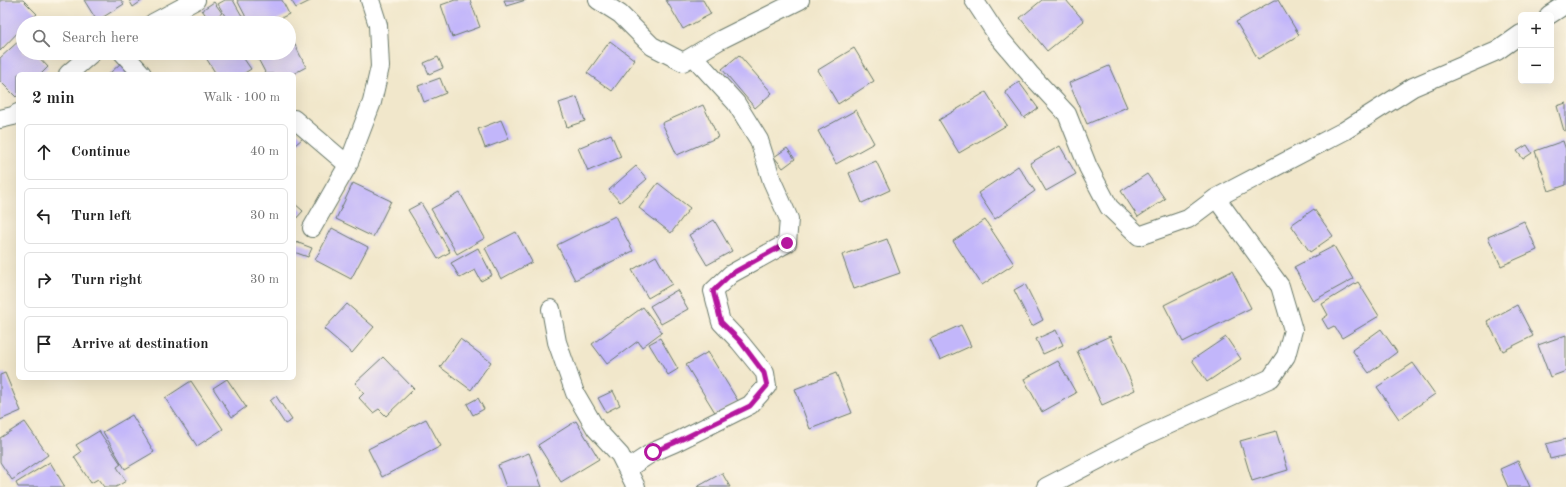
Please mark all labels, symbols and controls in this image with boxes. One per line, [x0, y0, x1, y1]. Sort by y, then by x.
map controls [1518, 12, 1554, 84]
button: + [1518, 12, 1554, 48]
search box [16, 16, 296, 60]
icon: search [30, 27, 52, 49]
text: Search here [62, 31, 139, 46]
button: − [1518, 48, 1554, 84]
text: 2 min [32, 90, 75, 107]
text: Walk · 100 m [203, 91, 280, 104]
icon: ahead [33, 141, 55, 163]
text: Continue [71, 145, 130, 160]
text: 40 m [250, 145, 279, 158]
icon: left [33, 205, 55, 227]
text: Turn left [71, 209, 131, 224]
text: 30 m [250, 209, 279, 222]
route end [778, 234, 796, 252]
icon: right [33, 269, 55, 291]
text: Turn right [71, 273, 142, 288]
text: 30 m [250, 273, 279, 286]
icon: arrive [33, 333, 55, 355]
text: Arrive at destination [71, 337, 209, 352]
route start [644, 443, 662, 461]

